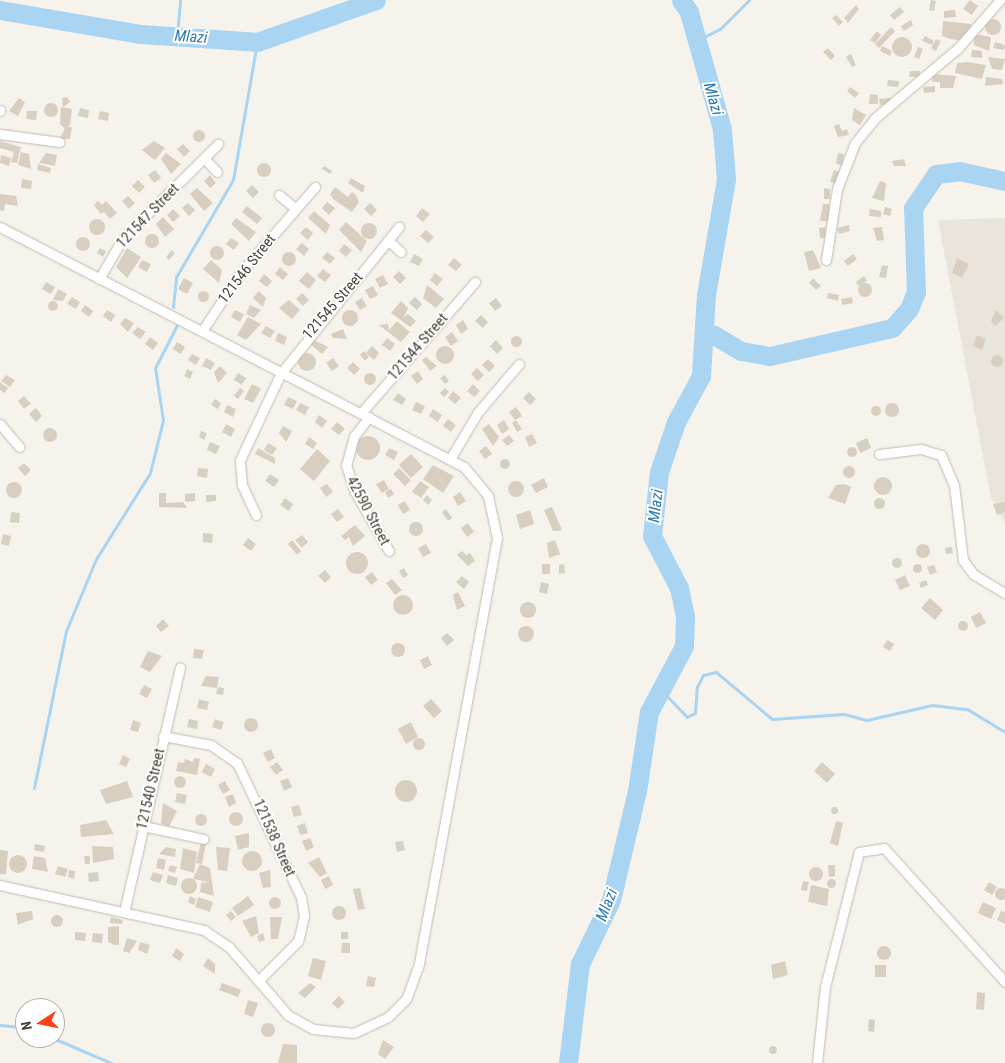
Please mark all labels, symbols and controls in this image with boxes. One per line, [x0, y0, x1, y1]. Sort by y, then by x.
water label: Mlazi [174, 26, 208, 48]
water label: Mlazi [699, 80, 727, 118]
street label: 121547 Street [113, 180, 183, 252]
street label: 121546 Street [214, 231, 280, 307]
street label: 121545 Street [299, 269, 367, 343]
street label: 121544 Street [384, 310, 452, 384]
street label: 42590 Street [342, 473, 394, 549]
water label: Mlazi [645, 489, 667, 523]
street label: 121540 Street [133, 747, 169, 831]
street label: 121538 Street [249, 796, 299, 880]
water label: Mlazi [592, 886, 622, 924]
north arrow [15, 998, 65, 1048]
text: N [18, 1020, 35, 1031]

